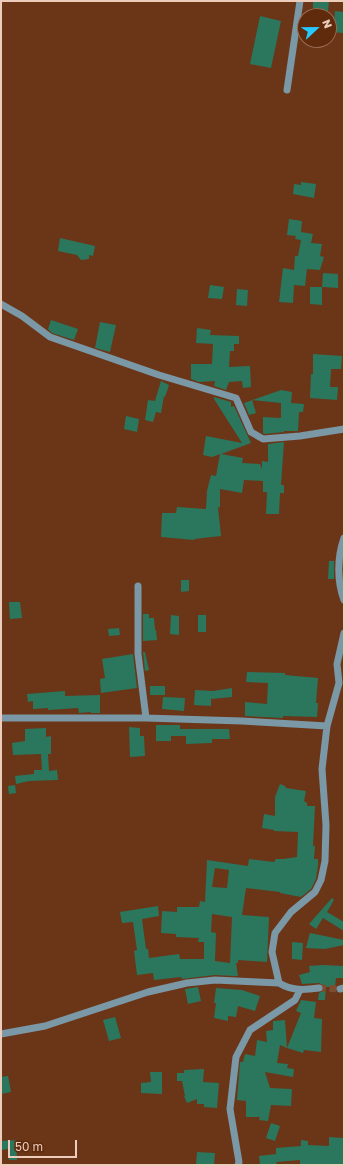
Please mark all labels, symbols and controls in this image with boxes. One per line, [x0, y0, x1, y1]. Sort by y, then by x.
north arrow [297, 8, 337, 48]
text: N [320, 17, 335, 30]
scale bar [10, 1132, 79, 1158]
text: 50 m [15, 1139, 43, 1154]

